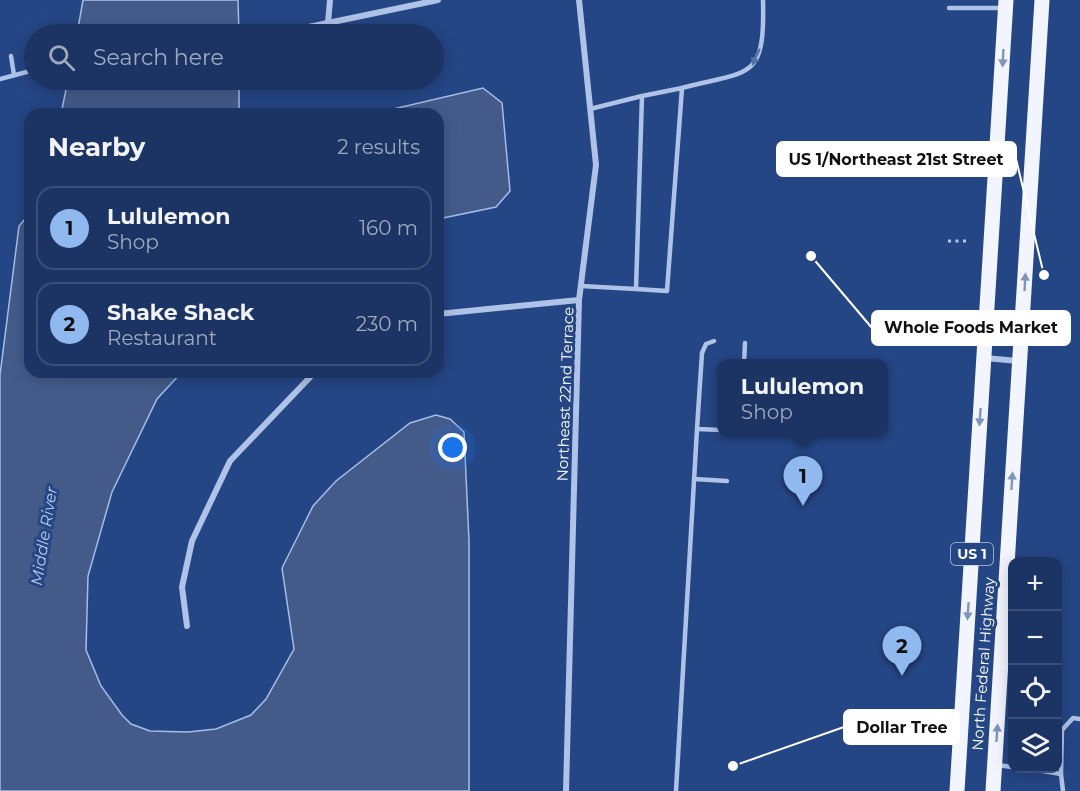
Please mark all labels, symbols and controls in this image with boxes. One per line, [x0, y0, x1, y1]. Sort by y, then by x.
search box [24, 24, 444, 90]
icon: search [45, 41, 78, 74]
text: Search here [93, 44, 224, 71]
one-way arrow [752, 48, 762, 66]
one-way arrow [998, 49, 1007, 68]
text: Nearby [48, 131, 145, 163]
text: 2 results [337, 135, 420, 159]
callout: US 1/Northeast 21st Street [777, 142, 1016, 176]
text: US 1/Northeast 21st Street [789, 150, 1004, 169]
text: Lululemon [107, 203, 230, 230]
text: 1 [66, 216, 73, 240]
text: 160 m [359, 216, 418, 240]
text: Shop [107, 230, 159, 254]
one-way arrow [1020, 272, 1029, 291]
text: Shake Shack [107, 299, 254, 326]
street label: Northeast 22nd Terrace [552, 306, 578, 482]
callout: Whole Foods Market [872, 311, 1070, 345]
text: 2 [64, 312, 75, 336]
text: 230 m [356, 312, 418, 336]
text: Whole Foods Market [884, 318, 1058, 337]
text: Restaurant [107, 326, 217, 350]
popup [717, 359, 888, 437]
text: Lululemon [741, 373, 864, 400]
text: Shop [741, 400, 793, 424]
one-way arrow [976, 407, 985, 426]
your location [438, 433, 467, 462]
pin: 1 [784, 456, 822, 506]
one-way arrow [1008, 471, 1017, 490]
water label: Middle River [27, 485, 61, 587]
road number: US 1 [951, 543, 993, 565]
map controls [1008, 557, 1062, 773]
button: + [1008, 557, 1062, 611]
street label: North Federal Highway [967, 576, 999, 751]
one-way arrow [964, 602, 973, 621]
button: − [1008, 611, 1062, 665]
pin: 2 [882, 626, 922, 676]
button: locate [1008, 665, 1062, 719]
callout: Dollar Tree [844, 710, 959, 744]
text: Dollar Tree [856, 718, 948, 737]
button: layers [1008, 719, 1062, 773]
one-way arrow [992, 723, 1001, 742]

